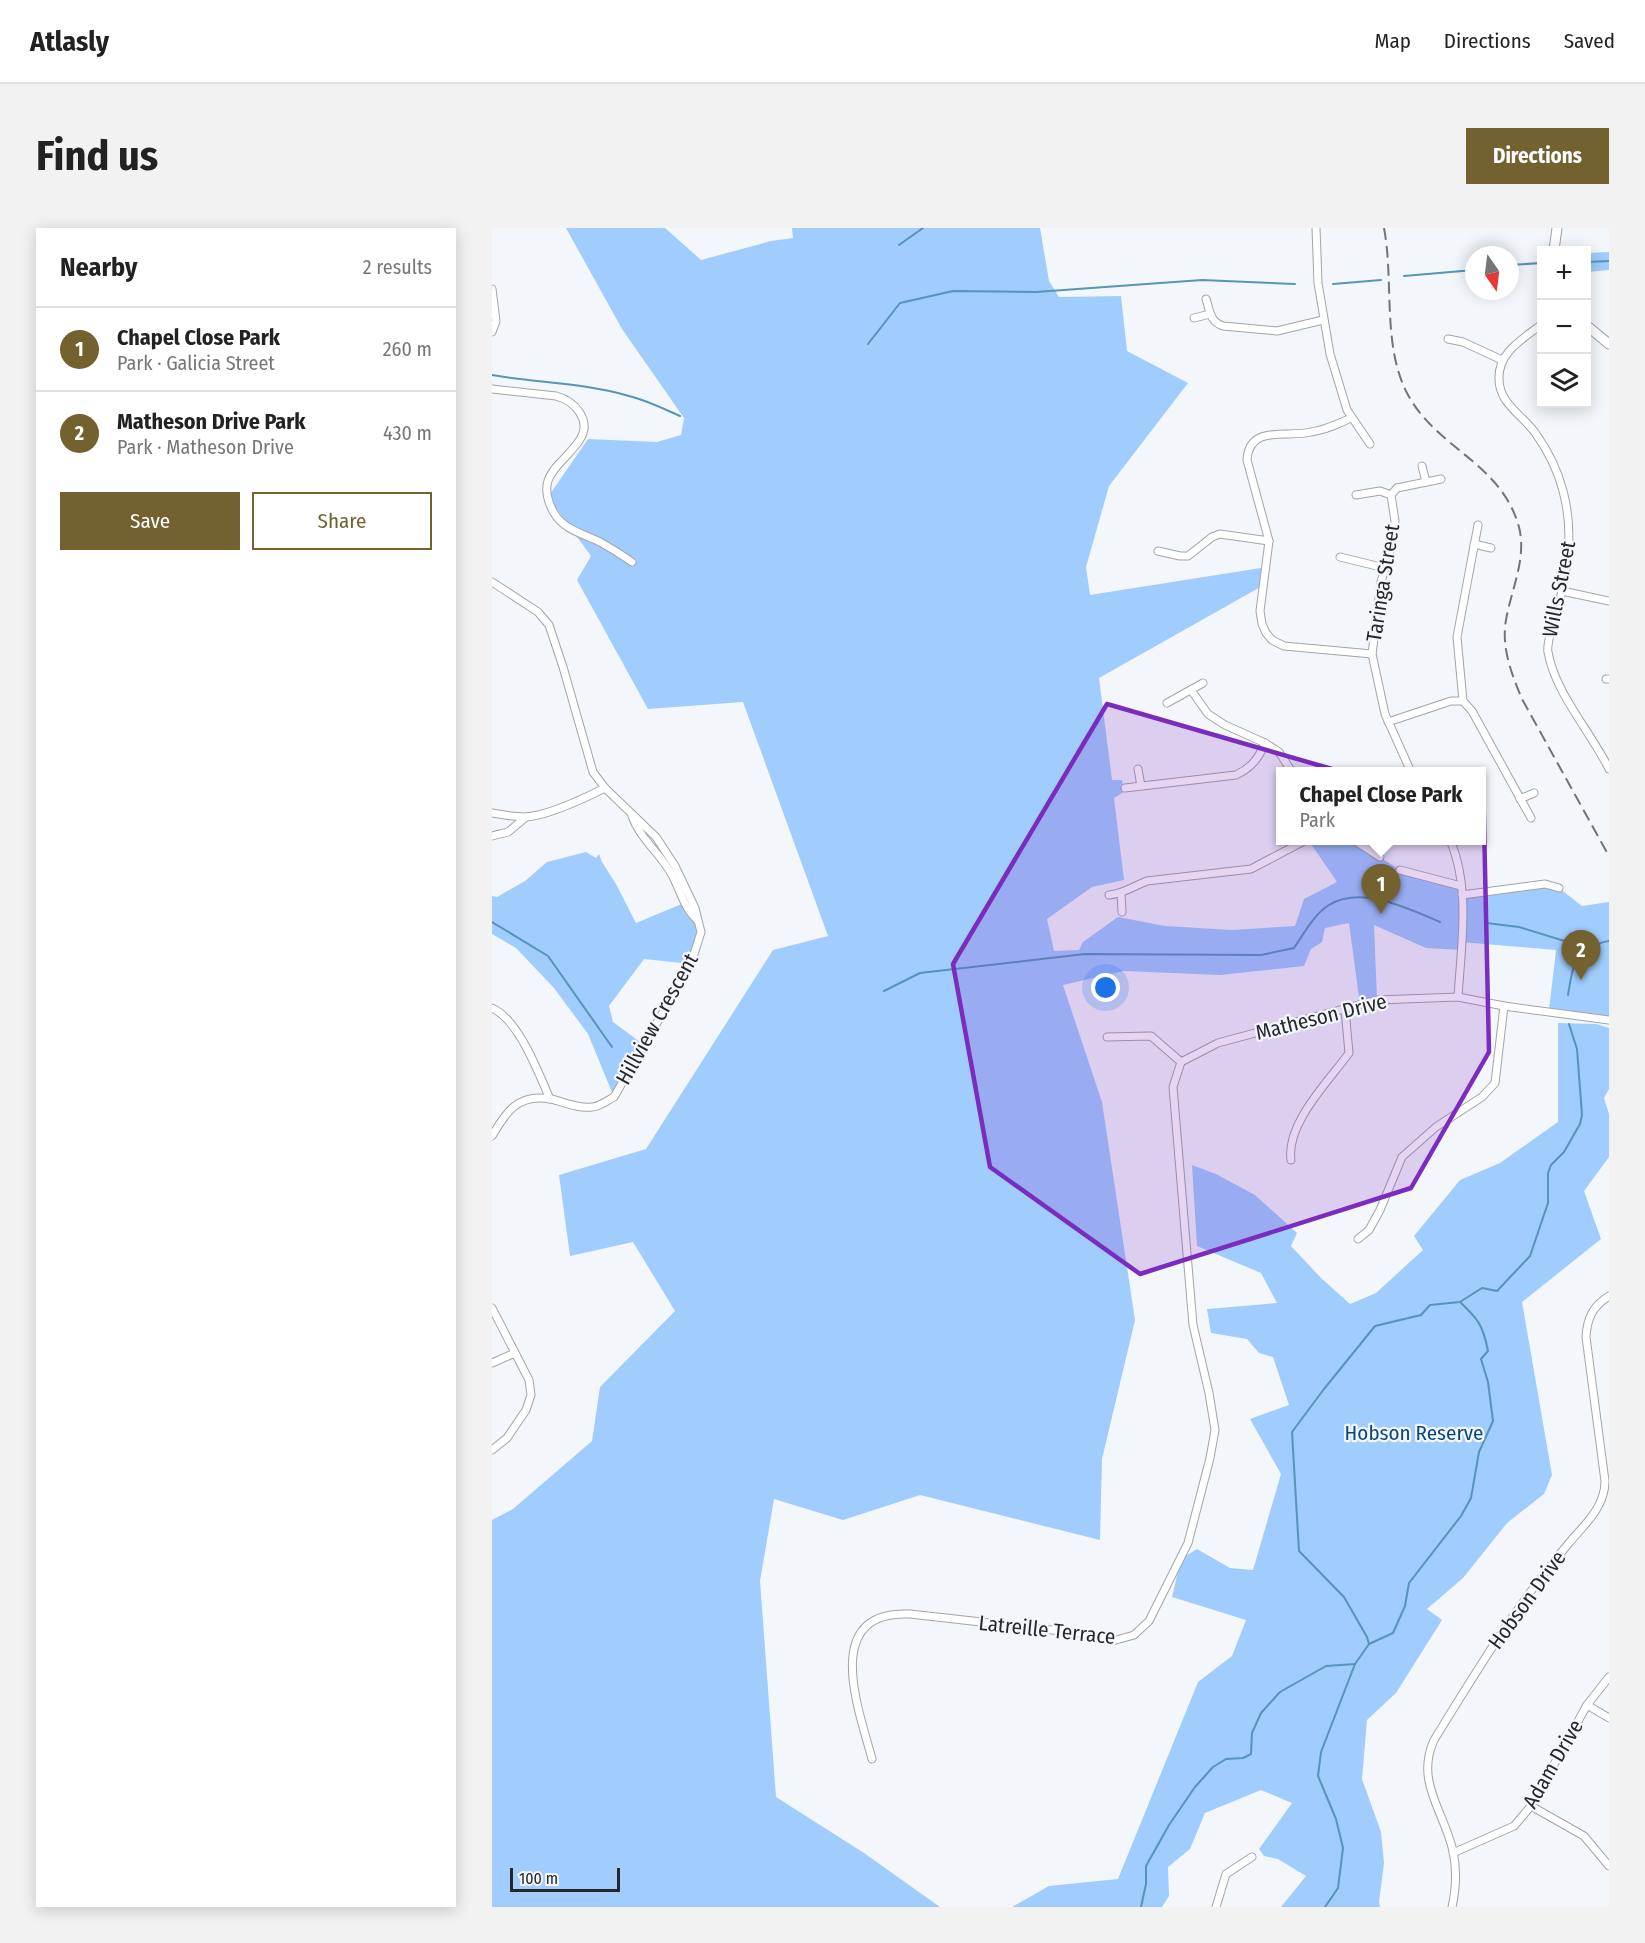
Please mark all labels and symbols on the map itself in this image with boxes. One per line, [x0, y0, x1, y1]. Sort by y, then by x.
north arrow [1465, 246, 1519, 300]
street label: Taringa Street [1361, 522, 1405, 644]
street label: Wills Street [1537, 538, 1581, 639]
pin: 1 [1362, 864, 1400, 914]
pin: 2 [1562, 930, 1600, 980]
street label: Hillview Crescent [610, 949, 704, 1089]
your location [1091, 973, 1120, 1002]
street label: Matheson Drive [1253, 988, 1389, 1046]
park label: Hobson Reserve [1345, 1420, 1483, 1446]
street label: Hobson Drive [1483, 1546, 1571, 1654]
street label: Latreille Terrace [977, 1610, 1117, 1650]
street label: Adam Drive [1517, 1715, 1589, 1813]
scale bar [510, 1865, 620, 1892]

